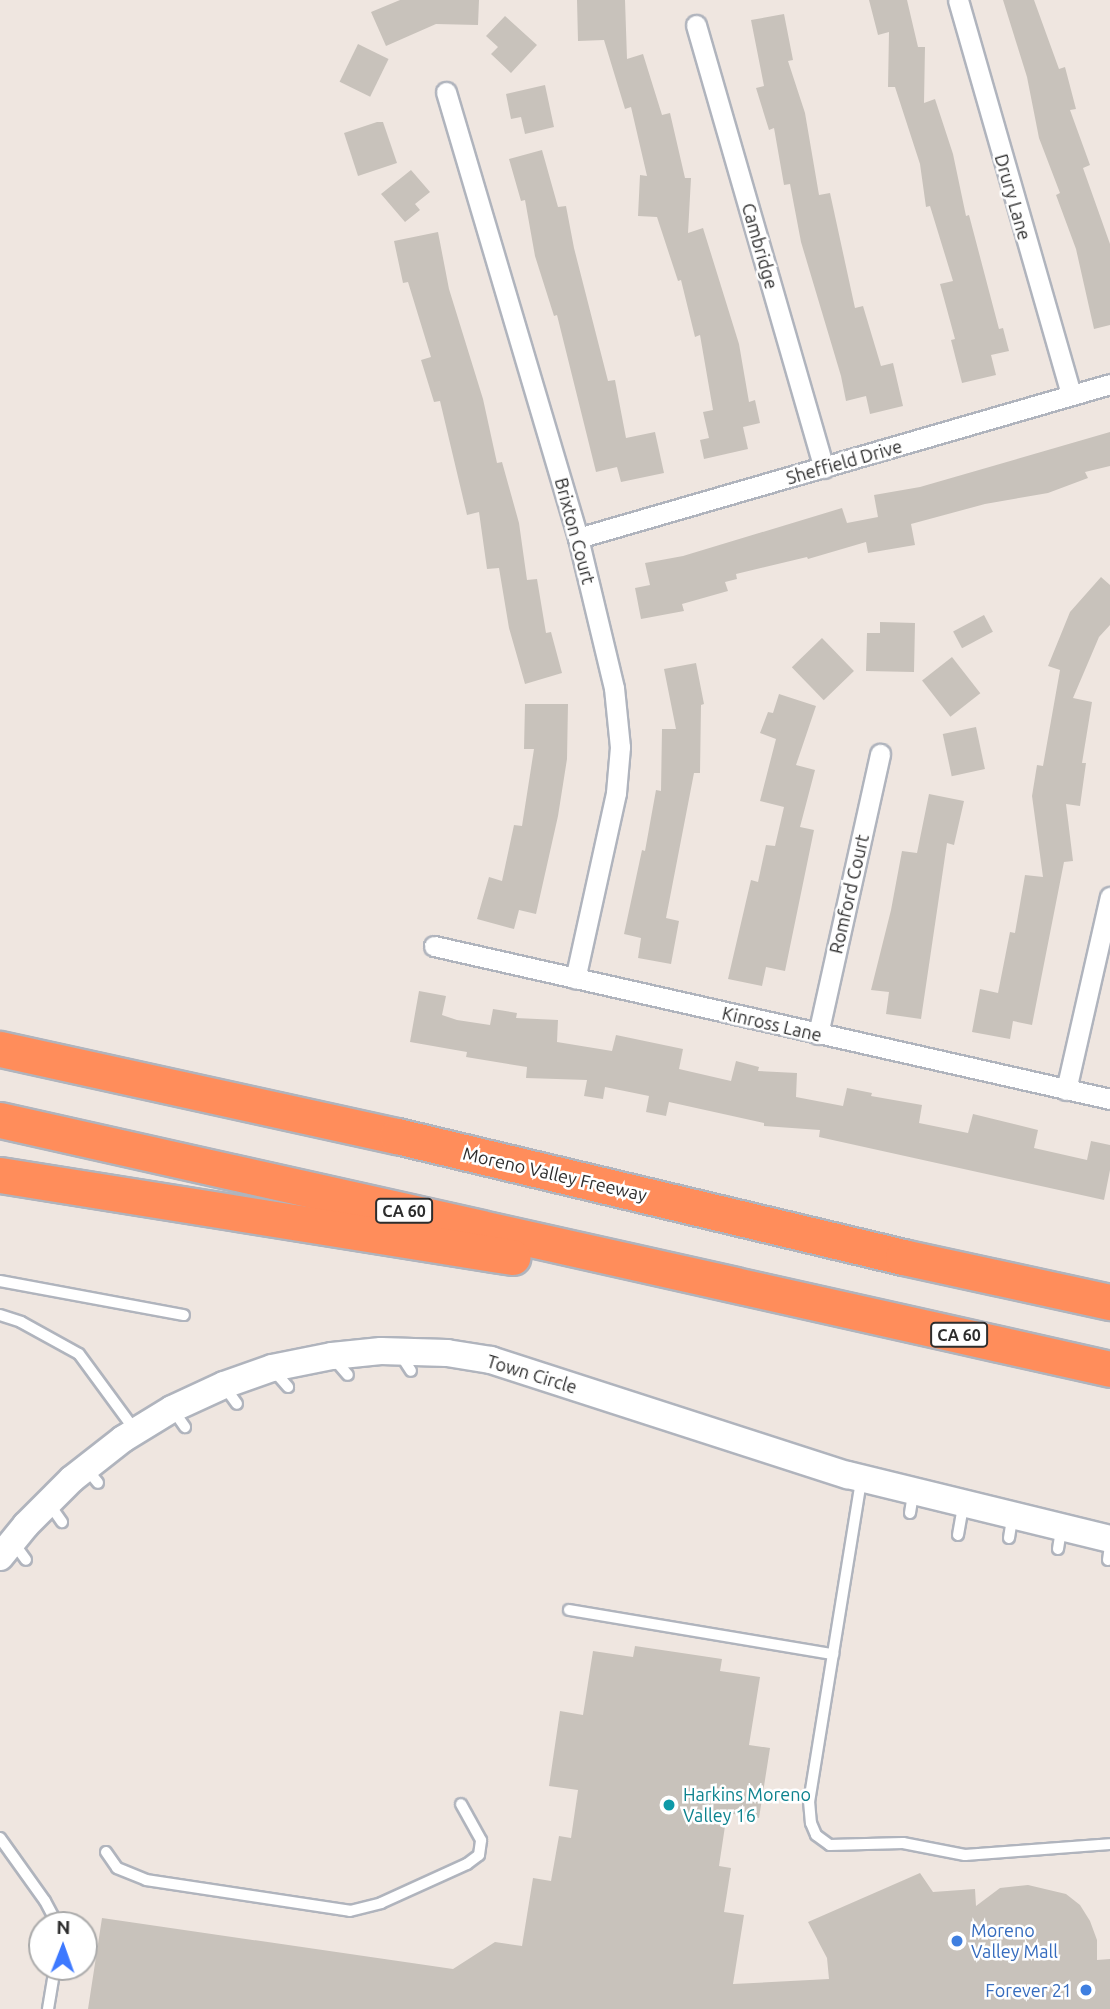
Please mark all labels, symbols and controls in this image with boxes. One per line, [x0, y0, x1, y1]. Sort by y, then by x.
street label: Drury Lane [990, 152, 1036, 242]
street label: Cambridge [737, 201, 783, 291]
street label: Sheffield Drive [784, 435, 904, 489]
street label: Brixton Court [550, 475, 600, 587]
street label: Romford Court [825, 832, 873, 956]
street label: Kinross Lane [720, 1002, 824, 1046]
street label: Moreno Valley Freeway [461, 1142, 649, 1206]
road number: CA 60 [374, 1198, 434, 1224]
road number: CA 60 [929, 1322, 989, 1348]
street label: Town Circle [484, 1350, 580, 1398]
place label: Harkins Moreno Valley 16 [683, 1784, 811, 1826]
marker: Harkins Moreno Valley 16 [661, 1797, 677, 1813]
north arrow [28, 1911, 98, 1981]
text: N [56, 1916, 71, 1938]
place label: Moreno Valley Mall [971, 1920, 1058, 1962]
marker: Moreno Valley Mall [949, 1933, 965, 1949]
place label: Forever 21 [985, 1979, 1072, 2001]
marker: Forever 21 [1078, 1982, 1094, 1998]

